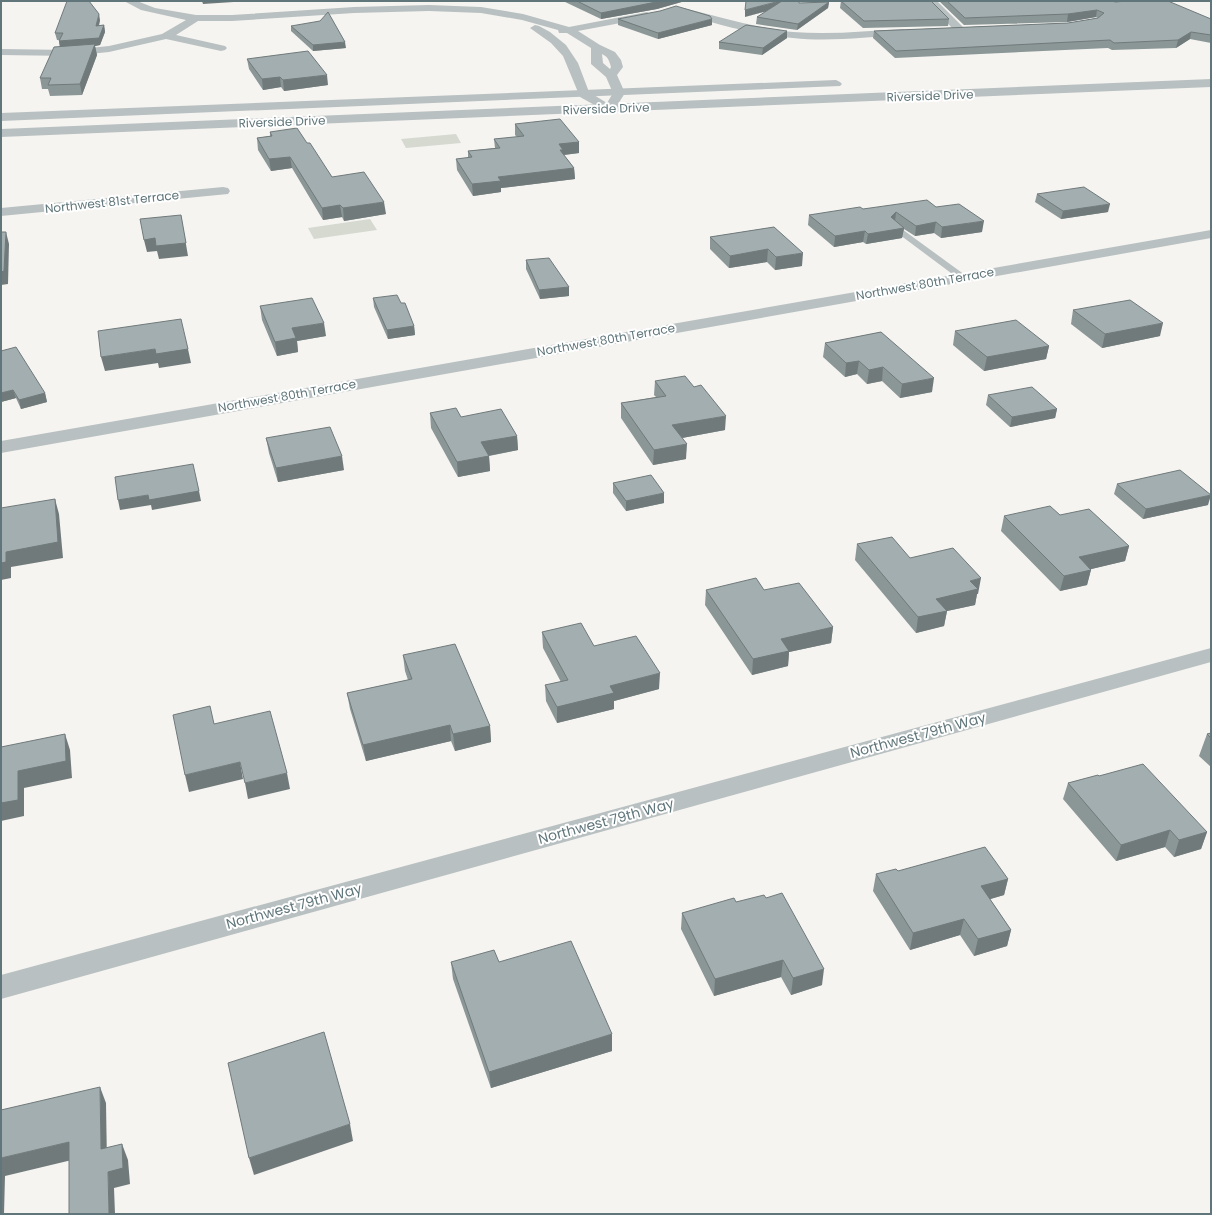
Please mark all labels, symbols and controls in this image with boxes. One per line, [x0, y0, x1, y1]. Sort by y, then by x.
street label: Riverside Drive [886, 85, 974, 106]
street label: Riverside Drive [562, 98, 650, 119]
street label: Riverside Drive [238, 111, 326, 132]
street label: Northwest 81st Terrace [44, 186, 180, 217]
street label: Northwest 80th Terrace [855, 263, 995, 304]
street label: Northwest 80th Terrace [536, 319, 676, 360]
street label: Northwest 80th Terrace [217, 375, 357, 416]
street label: Northwest 79th Way [848, 707, 988, 763]
street label: Northwest 79th Way [536, 793, 676, 849]
street label: Northwest 79th Way [224, 878, 364, 934]

